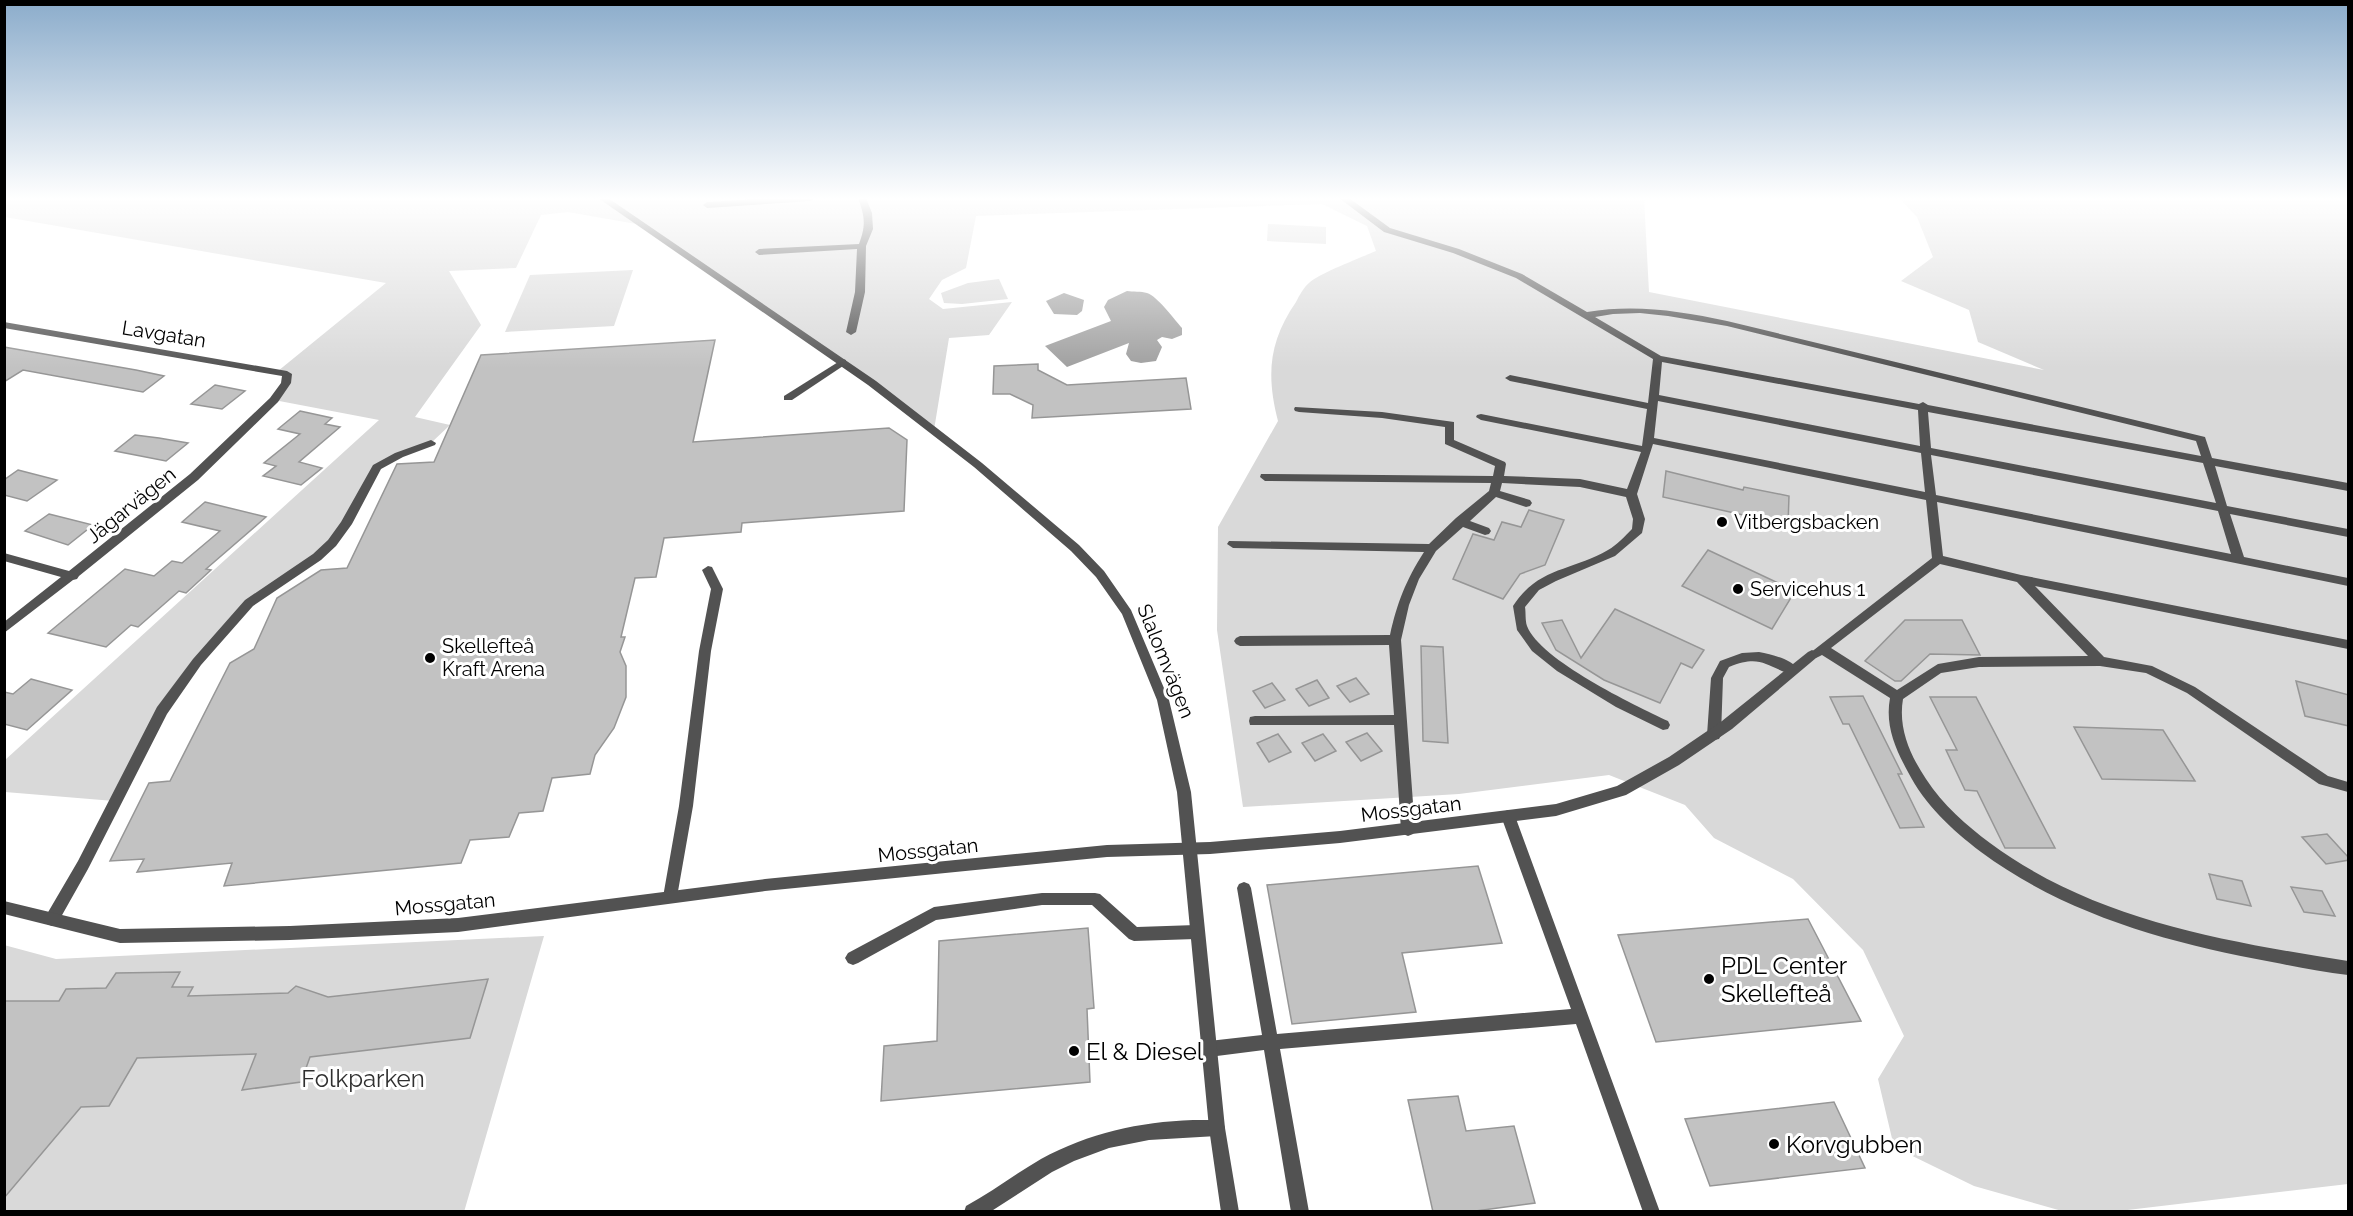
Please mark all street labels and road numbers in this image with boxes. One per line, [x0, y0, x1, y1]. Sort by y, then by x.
street label: Lavgatan [120, 316, 208, 352]
street label: Jägarvägen [82, 462, 180, 548]
street label: Slalomvägen [1132, 600, 1200, 722]
street label: Mossgatan [1359, 791, 1463, 827]
street label: Mossgatan [876, 833, 980, 867]
street label: Mossgatan [394, 888, 496, 920]

